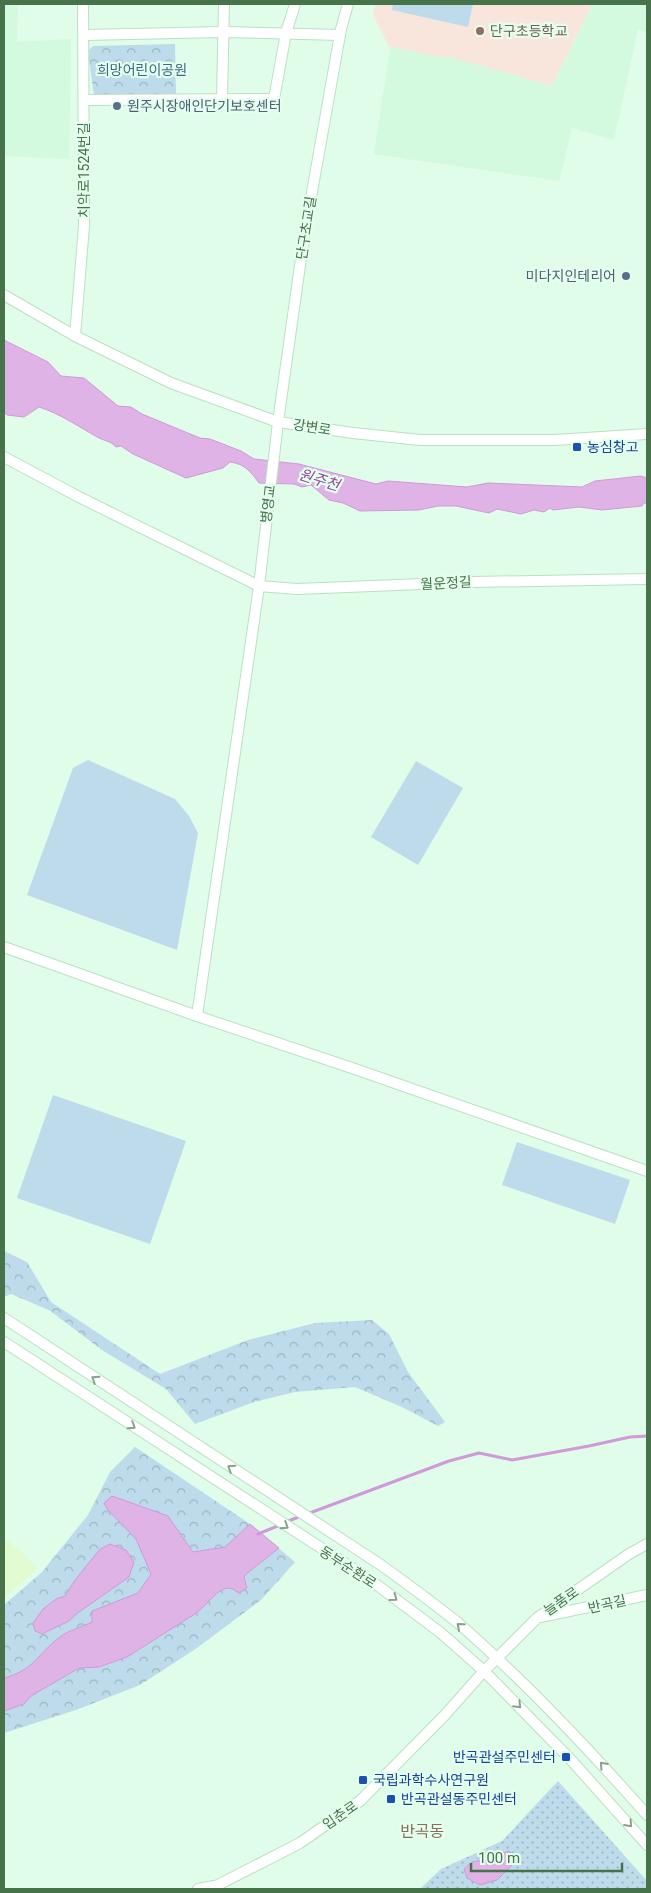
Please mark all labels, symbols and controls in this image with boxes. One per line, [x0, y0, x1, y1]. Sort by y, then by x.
place label: 단구초등학교 [490, 23, 567, 39]
marker: 단구초등학교 [474, 25, 486, 37]
park label: 희망어린이공원 [97, 62, 187, 78]
place label: 원주시장애인단기보호센터 [127, 98, 282, 114]
marker: 원주시장애인단기보호센터 [111, 100, 123, 112]
street label: 치악로1524번길 [76, 122, 92, 218]
street label: 단구초교길 [293, 195, 319, 261]
place label: 미다지인테리어 [526, 268, 616, 284]
marker: 미다지인테리어 [620, 270, 632, 282]
street label: 강변로 [292, 416, 332, 438]
place label: 농심창고 [587, 439, 639, 455]
marker: 농심창고 [571, 441, 583, 453]
water label: 원주천 [297, 465, 344, 495]
street label: 병영교 [258, 484, 278, 524]
street label: 월운정길 [420, 574, 472, 592]
one-way arrow [91, 1375, 100, 1385]
one-way arrow [127, 1420, 136, 1430]
one-way arrow [227, 1465, 236, 1474]
one-way arrow [279, 1519, 288, 1529]
street label: 동부순환로 [317, 1543, 379, 1591]
street label: 늘품로 [541, 1583, 582, 1619]
one-way arrow [388, 1592, 398, 1601]
street label: 반곡길 [586, 1592, 628, 1616]
one-way arrow [457, 1622, 466, 1631]
one-way arrow [512, 1700, 521, 1709]
place label: 반곡관설주민센터 [453, 1749, 556, 1765]
marker: 반곡관설주민센터 [560, 1751, 572, 1763]
one-way arrow [600, 1762, 609, 1771]
place label: 국립과학수사연구원 [373, 1772, 489, 1788]
marker: 국립과학수사연구원 [357, 1774, 369, 1786]
place label: 반곡관설동주민센터 [401, 1791, 517, 1807]
marker: 반곡관설동주민센터 [385, 1793, 397, 1805]
street label: 입춘로 [320, 1797, 361, 1833]
one-way arrow [623, 1819, 632, 1828]
district label: 반곡동 [400, 1822, 444, 1841]
scale bar [471, 1840, 622, 1872]
text: 100 m [478, 1849, 520, 1867]

